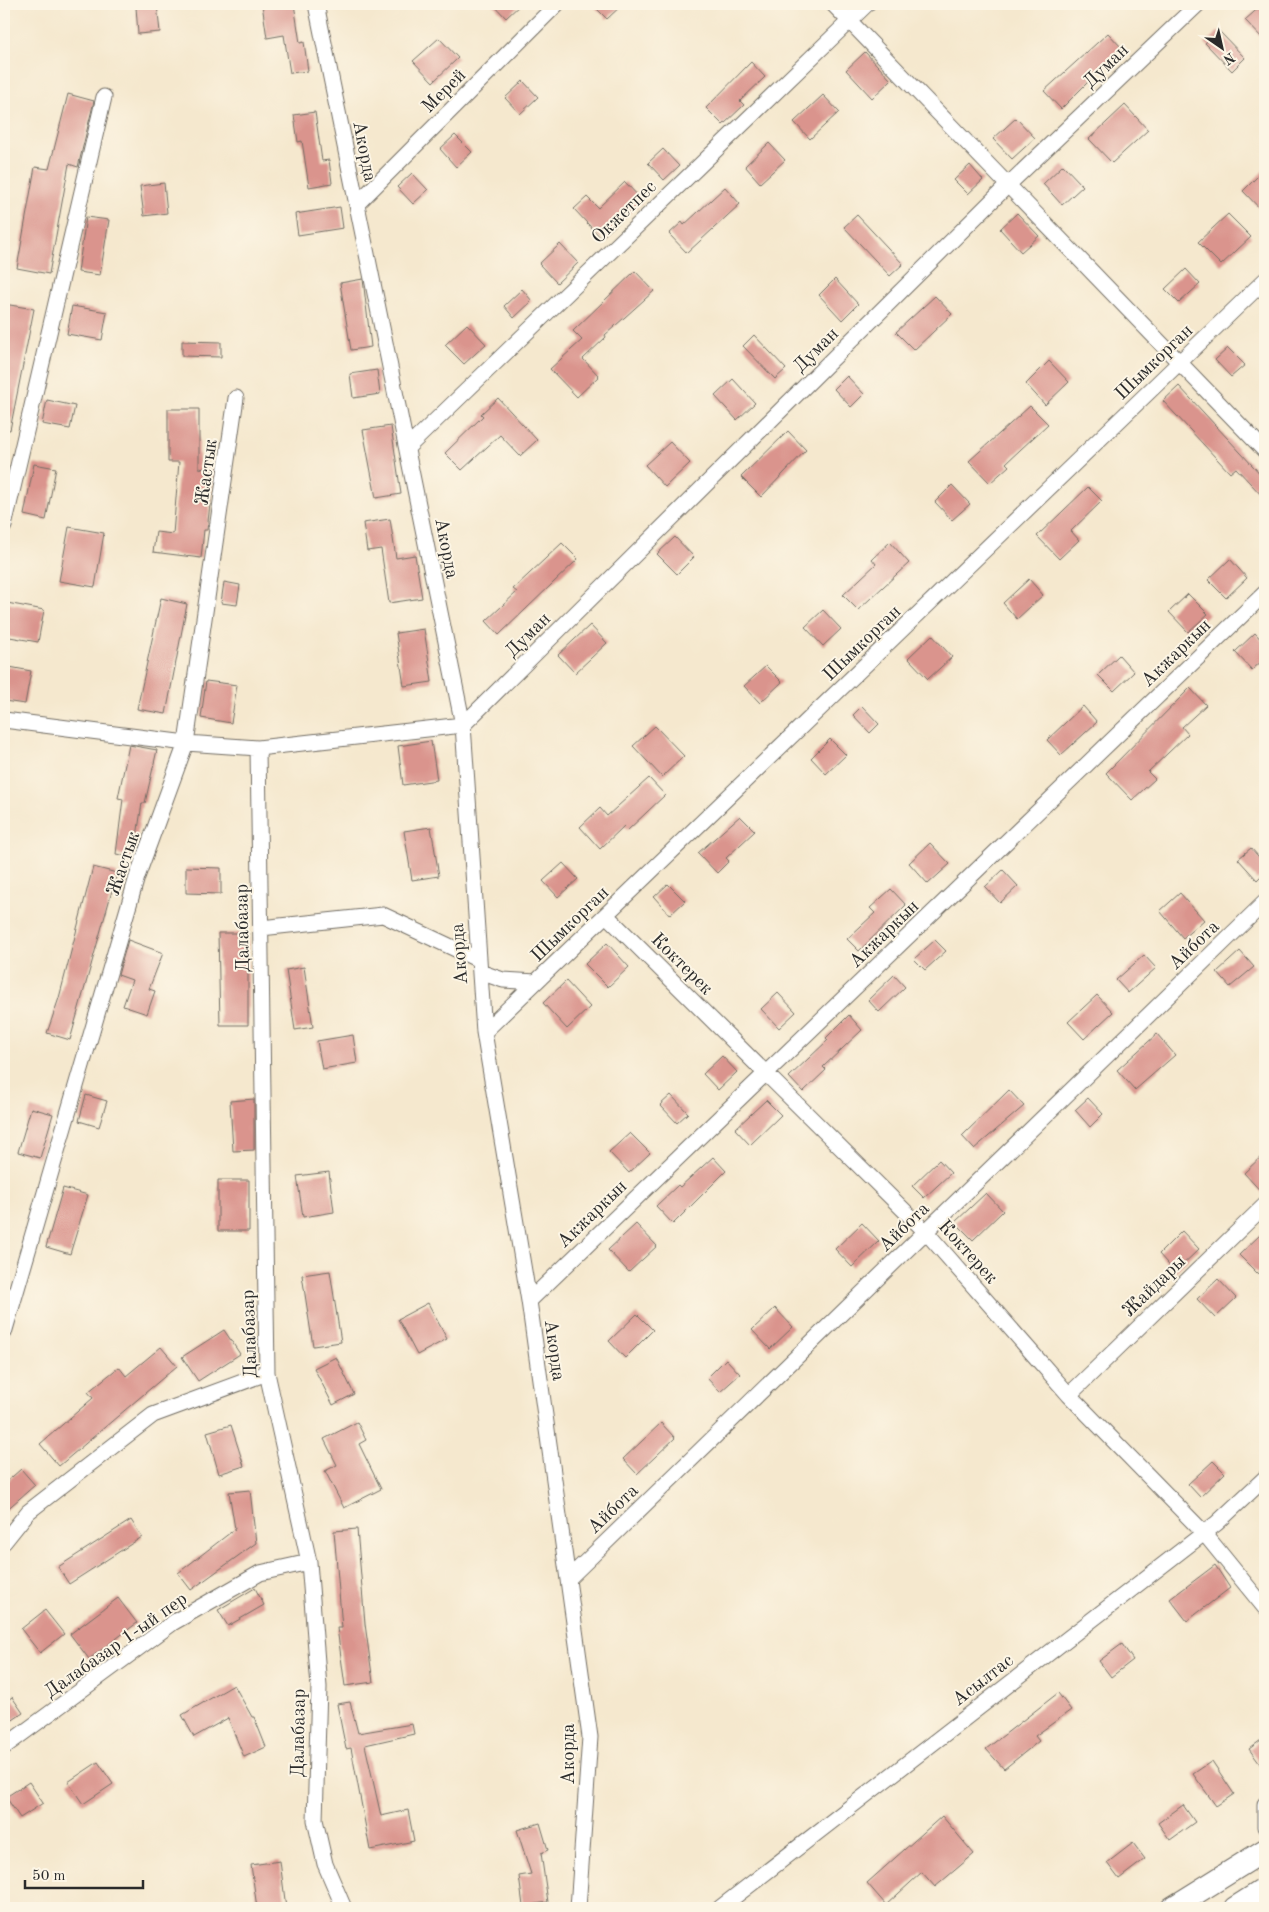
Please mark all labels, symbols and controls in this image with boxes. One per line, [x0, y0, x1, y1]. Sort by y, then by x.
north arrow [1196, 22, 1246, 72]
street label: Думан [1080, 41, 1133, 93]
text: N [1220, 49, 1237, 67]
street label: Мерей [419, 66, 470, 117]
street label: Акорда [348, 119, 379, 184]
street label: Окжетпес [589, 178, 661, 248]
street label: Шымкорган [1112, 321, 1197, 404]
street label: Думан [791, 325, 843, 377]
street label: Жастык [193, 437, 222, 507]
street label: Акорда [430, 516, 461, 581]
street label: Шымкорган [820, 602, 905, 685]
street label: Думан [503, 610, 555, 662]
street label: Акжаркын [1138, 616, 1215, 691]
street label: Жастык [104, 829, 144, 899]
street label: Далабазар [233, 883, 254, 972]
street label: Шымкорган [528, 883, 613, 966]
street label: Акжаркын [846, 897, 923, 972]
street label: Айбота [1166, 917, 1224, 974]
street label: Акорда [449, 922, 472, 985]
street label: Коктерек [647, 930, 716, 1000]
street label: Акжаркын [554, 1177, 631, 1252]
street label: Айбота [876, 1199, 934, 1256]
street label: Коктерек [934, 1217, 1001, 1289]
street label: Жайдары [1119, 1252, 1190, 1321]
street label: Далабазар [239, 1289, 262, 1379]
street label: Акорда [540, 1319, 567, 1383]
street label: Айбота [585, 1481, 643, 1538]
street label: Далабазар 1-ый пер [42, 1590, 191, 1702]
street label: Асылтас [949, 1651, 1018, 1710]
street label: Далабазар [289, 1689, 310, 1778]
street label: Акорда [560, 1723, 579, 1785]
scale bar [25, 1857, 142, 1889]
text: 50 m [32, 1869, 66, 1884]

